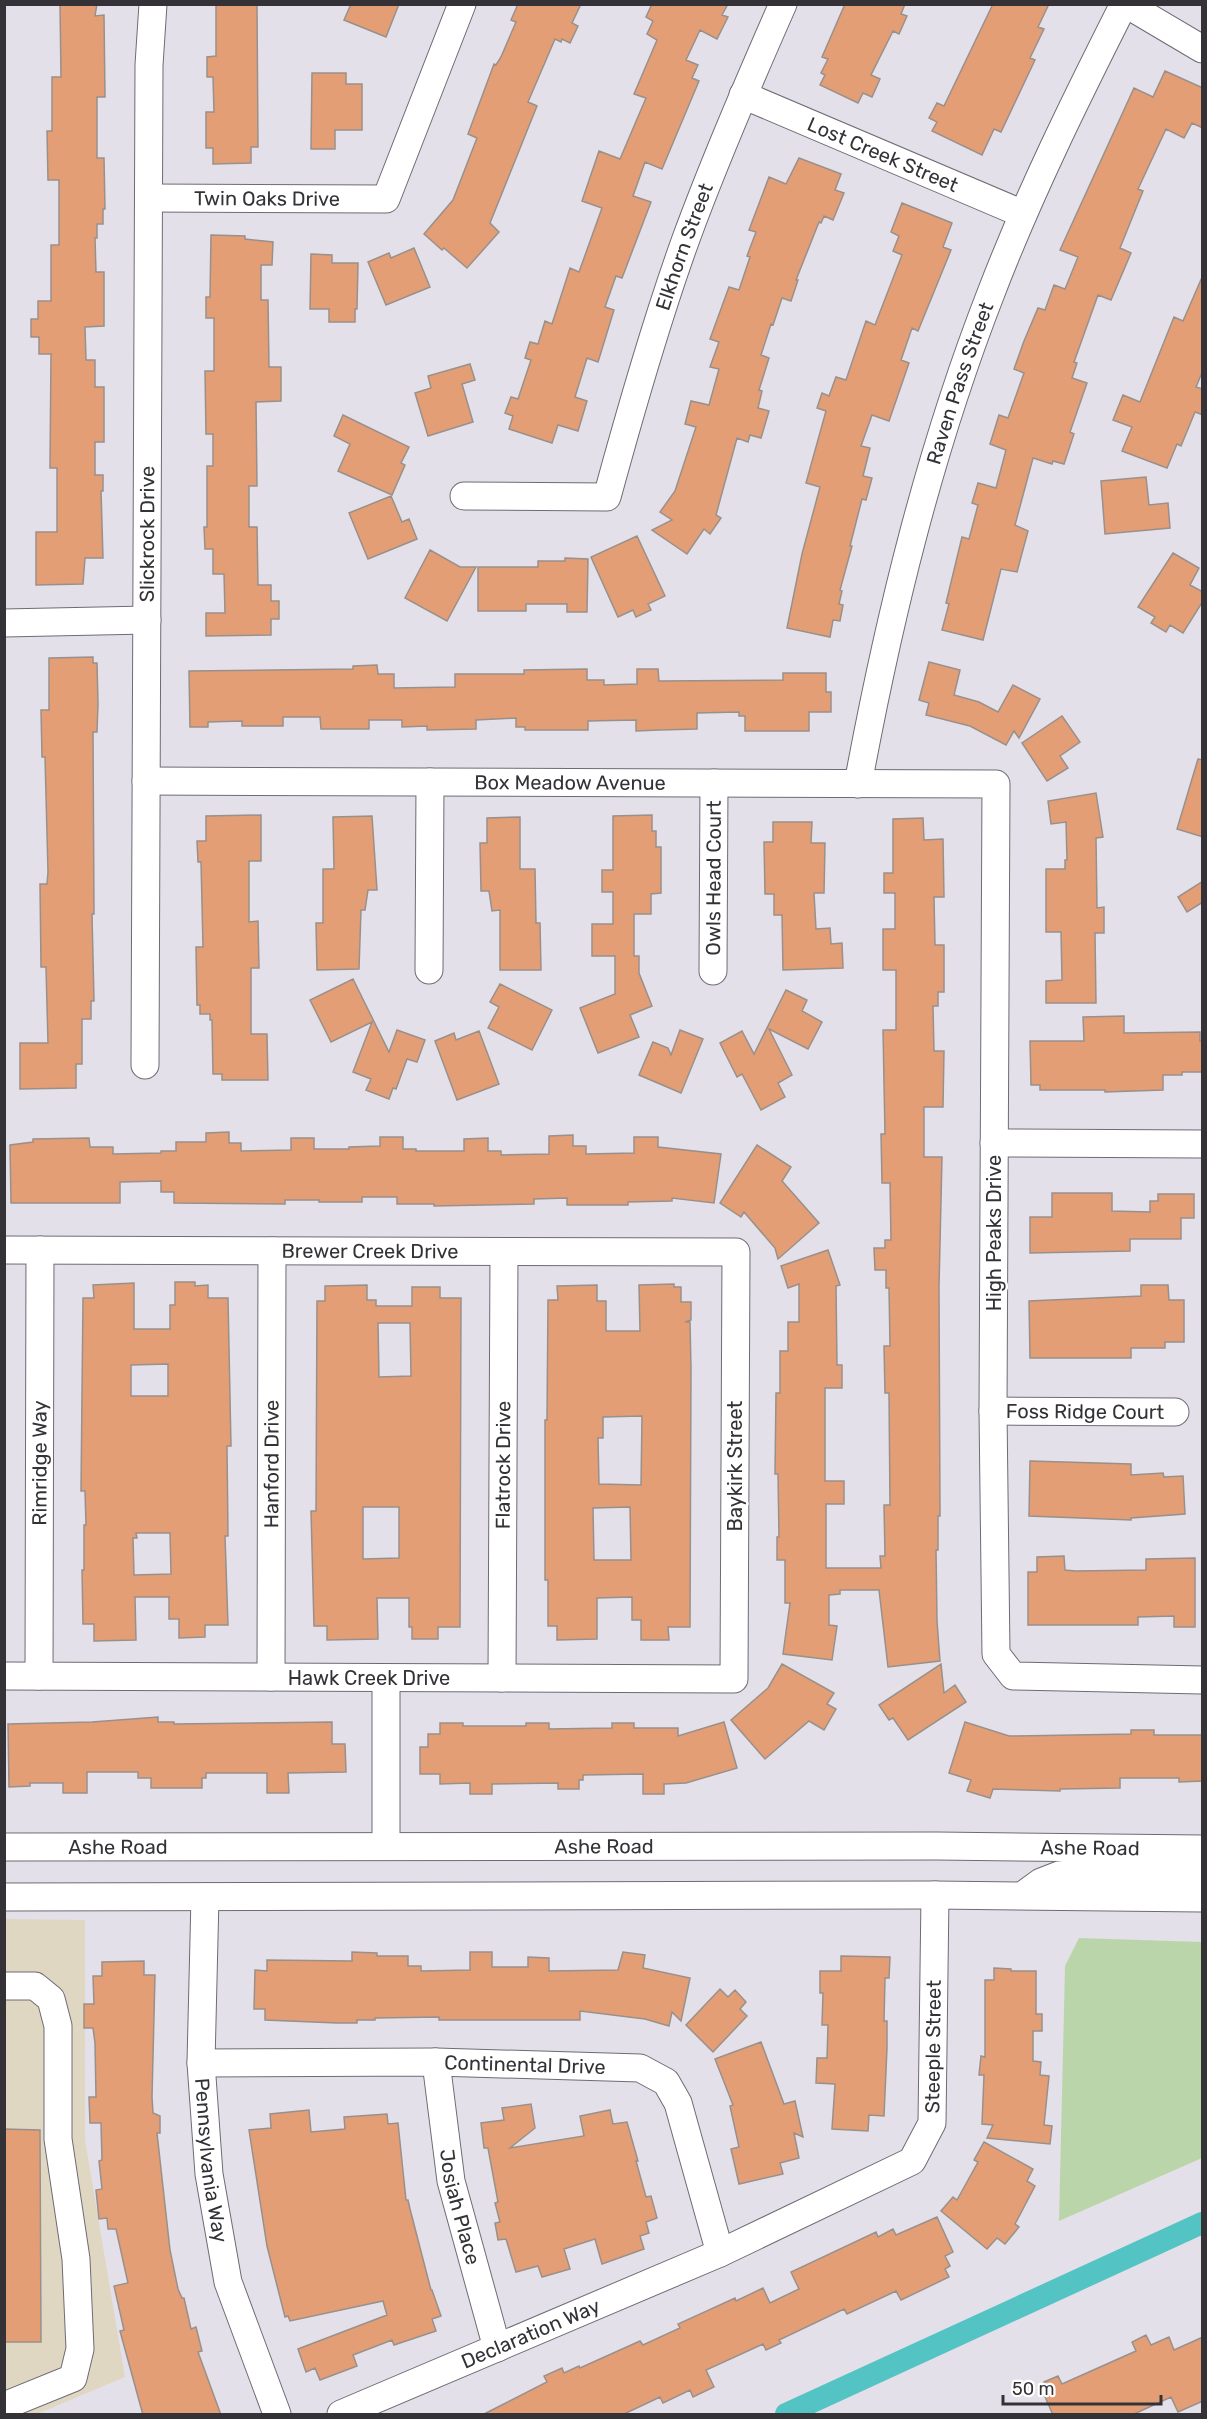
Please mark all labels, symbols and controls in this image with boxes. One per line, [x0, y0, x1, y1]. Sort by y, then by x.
street label: Lost Creek Street [804, 112, 962, 197]
street label: Elkhorn Street [650, 179, 718, 313]
street label: Twin Oaks Drive [194, 186, 340, 211]
street label: Raven Pass Street [921, 298, 998, 467]
street label: Slickrock Drive [135, 466, 159, 602]
street label: Box Meadow Avenue [474, 770, 666, 795]
street label: Owls Head Court [701, 800, 726, 956]
street label: High Peaks Drive [982, 1155, 1006, 1311]
street label: Brewer Creek Drive [281, 1239, 459, 1263]
street label: Foss Ridge Court [1006, 1399, 1164, 1424]
street label: Rimridge Way [27, 1400, 52, 1526]
street label: Hanford Drive [259, 1400, 284, 1528]
street label: Baykirk Street [723, 1400, 747, 1531]
street label: Flatrock Drive [491, 1401, 515, 1529]
street label: Hawk Creek Drive [288, 1666, 450, 1690]
street label: Ashe Road [554, 1834, 654, 1858]
street label: Ashe Road [68, 1835, 168, 1859]
street label: Ashe Road [1040, 1835, 1140, 1860]
street label: Steeple Street [920, 1980, 946, 2114]
street label: Continental Drive [444, 2050, 606, 2079]
street label: Pennsylvania Way [190, 2077, 233, 2245]
street label: Josiah Place [435, 2148, 485, 2267]
street label: Declaration Way [457, 2293, 604, 2374]
scale bar [1003, 2368, 1160, 2406]
text: 50 m [1012, 2378, 1055, 2400]

